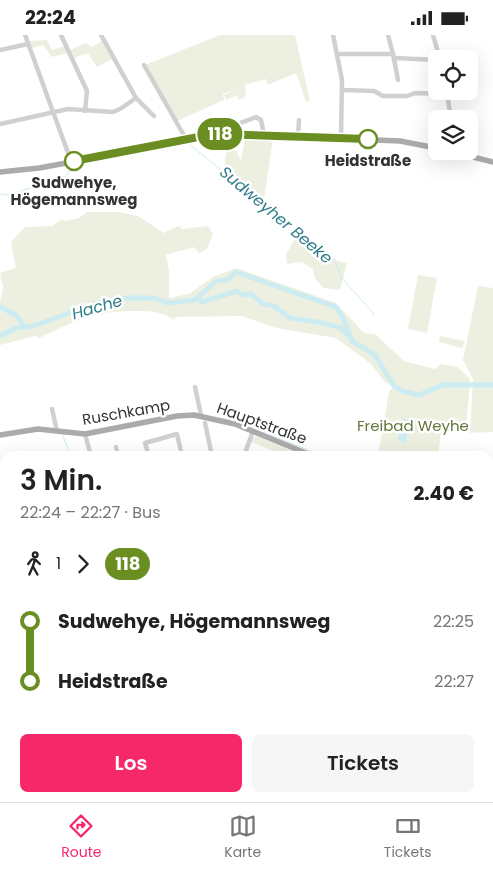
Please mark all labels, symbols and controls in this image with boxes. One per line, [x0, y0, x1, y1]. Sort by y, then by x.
text: 22:24 [25, 4, 76, 31]
map controls [428, 50, 478, 160]
button: locate [428, 50, 478, 100]
button: layers [428, 110, 478, 160]
line badge: 118 [191, 118, 249, 150]
text: 118 [207, 121, 233, 146]
marker: Heidstraße [358, 129, 378, 149]
place label: Heidstraße [325, 150, 411, 171]
marker: Sudwehye, Högemannsweg [64, 151, 84, 171]
water label: Sudweyher Beeke [215, 161, 338, 269]
place label: Sudwehye, Högemannsweg [10, 172, 138, 210]
water label: Hache [69, 289, 125, 325]
street label: Ruschkamp [80, 394, 172, 430]
street label: Hauptstraße [214, 397, 310, 449]
park label: Freibad Weyhe [357, 415, 469, 436]
text: 3 Min. [20, 461, 102, 500]
text: 2.40 € [413, 480, 474, 507]
text: 22:24 – 22:27 · Bus [20, 501, 161, 524]
icon: walk [20, 550, 48, 578]
icon: forward [69, 550, 97, 578]
text: 118 [115, 551, 140, 576]
text: 1 [56, 552, 61, 575]
text: Sudwehye, Högemannsweg [58, 608, 330, 635]
text: 22:25 [433, 610, 474, 633]
text: Heidstraße [58, 668, 168, 695]
text: 22:27 [434, 670, 474, 693]
button: Los [20, 734, 242, 792]
button: Tickets [252, 734, 474, 792]
tab: Route [61, 812, 102, 863]
tab: Karte [224, 812, 261, 863]
tab: Tickets [384, 812, 432, 863]

